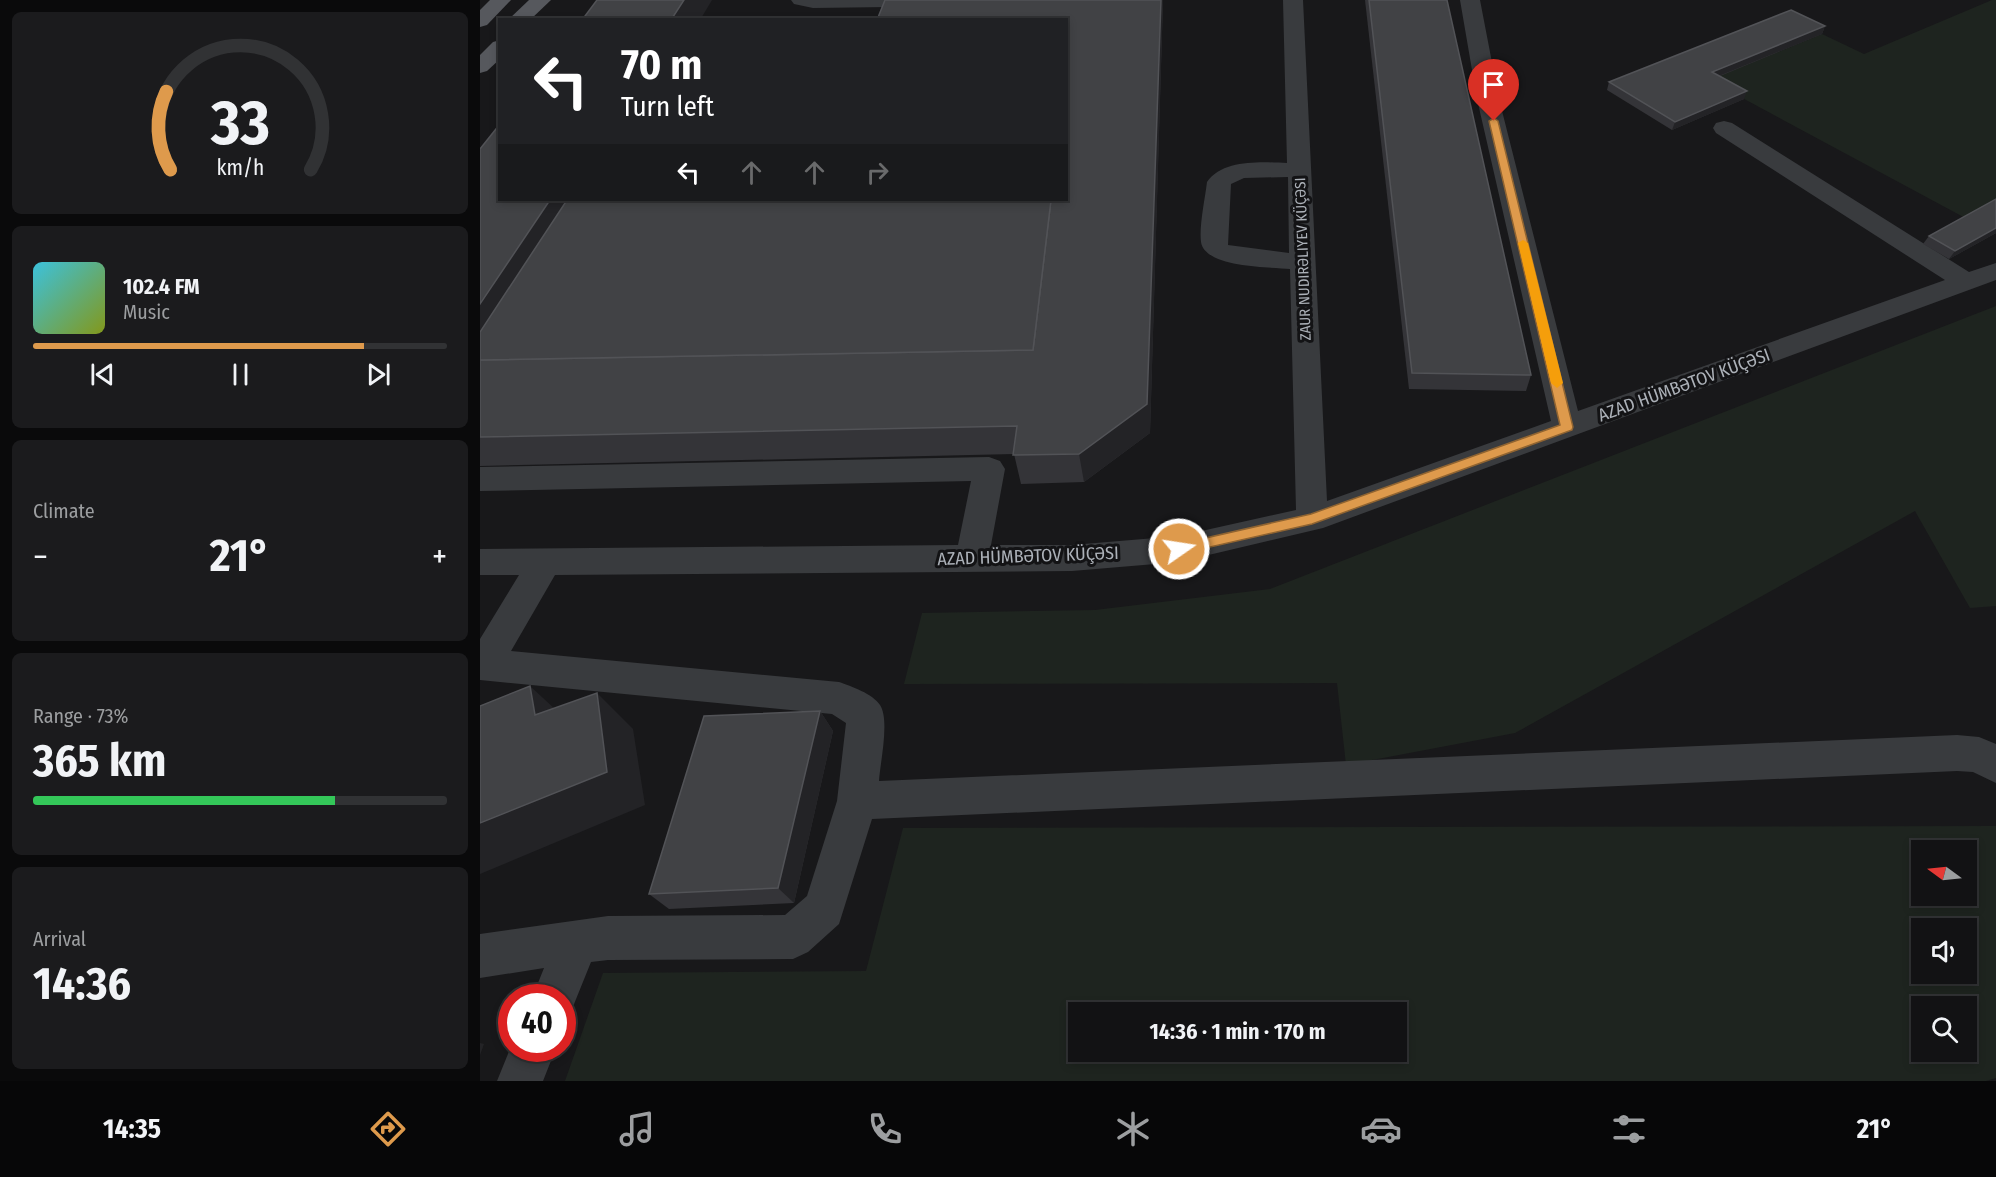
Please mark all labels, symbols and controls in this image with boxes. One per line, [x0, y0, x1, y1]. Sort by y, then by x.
text: 70 m [621, 40, 702, 90]
icon: left [522, 42, 600, 120]
pin [1468, 59, 1519, 121]
icon: arrive [1477, 68, 1510, 101]
text: 33 [209, 86, 270, 161]
text: Turn left [621, 91, 714, 123]
text: km/h [216, 155, 264, 181]
icon: left [672, 156, 705, 189]
icon: ahead [735, 156, 768, 189]
icon: ahead [798, 156, 831, 189]
icon: right [861, 156, 894, 189]
street label: ZAUR NUDIRƏLIYEV KÜÇƏSI [1291, 177, 1315, 341]
text: 102.4 FM [123, 273, 200, 300]
text: Music [123, 300, 170, 324]
street label: AZAD HÜMBƏTOV KÜÇƏSI [1595, 344, 1773, 426]
icon: previous [86, 358, 119, 391]
icon: pause [224, 358, 257, 391]
icon: next [362, 358, 395, 391]
text: Climate [33, 499, 95, 523]
position arrow [1147, 517, 1211, 581]
text: 21° [210, 529, 270, 583]
text: − [33, 537, 48, 577]
text: + [432, 537, 447, 577]
street label: AZAD HÜMBƏTOV KÜÇƏSI [937, 542, 1119, 570]
text: Range · 73% [33, 704, 129, 728]
text: 365 km [33, 734, 166, 788]
north arrow [1911, 840, 1977, 906]
map controls [1911, 840, 1977, 1062]
button: sound [1911, 918, 1977, 984]
text: Arrival [33, 927, 86, 951]
text: 14:36 [33, 957, 131, 1011]
speed limit sign: 40 [498, 984, 576, 1062]
button: search [1911, 996, 1977, 1062]
text: 14:36 · 1 min · 170 m [1149, 1018, 1326, 1045]
icon: directions [367, 1108, 409, 1150]
icon: music [616, 1108, 658, 1150]
icon: phone [864, 1108, 906, 1150]
icon: climate [1112, 1108, 1154, 1150]
icon: car [1360, 1108, 1402, 1150]
icon: filters [1608, 1108, 1650, 1150]
text: 14:35 [103, 1113, 161, 1145]
text: 21° [1857, 1113, 1893, 1145]

